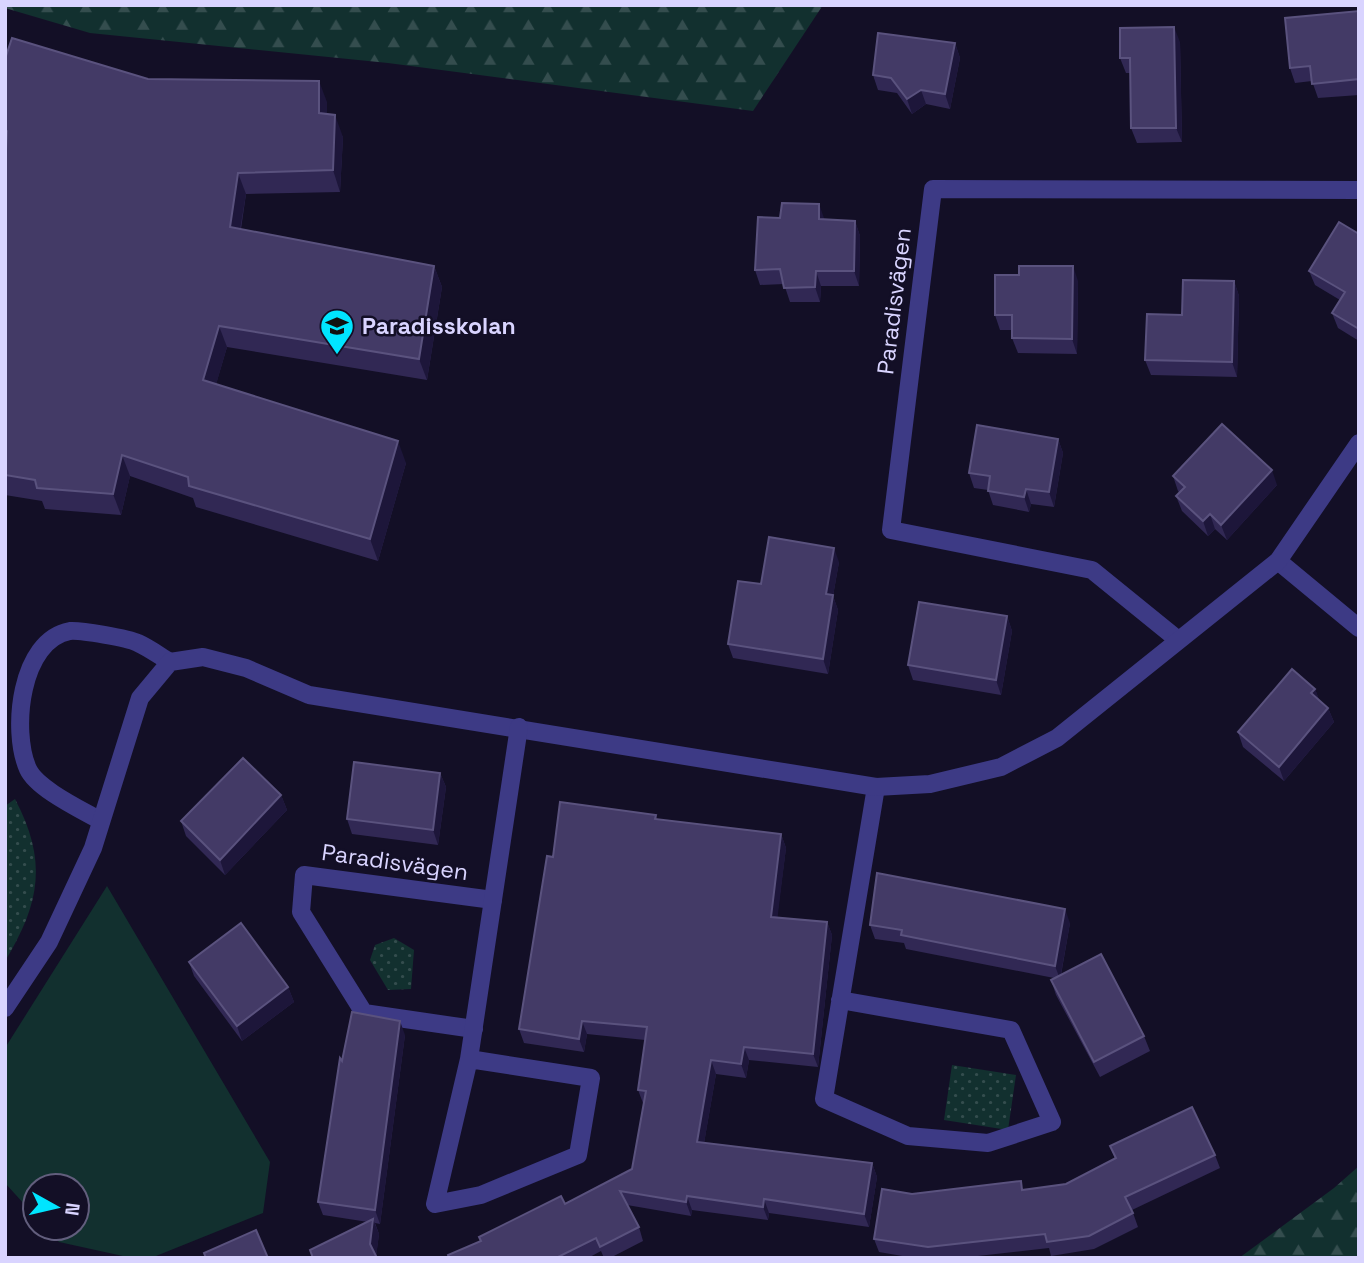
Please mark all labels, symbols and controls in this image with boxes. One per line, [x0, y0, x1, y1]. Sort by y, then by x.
street label: Paradisvägen [870, 226, 918, 376]
school or university icon: Paradisskolan [318, 307, 356, 356]
place label: Paradisskolan [362, 311, 516, 341]
street label: Paradisvägen [320, 837, 470, 887]
north arrow [21, 1172, 91, 1242]
text: N [59, 1201, 86, 1217]

